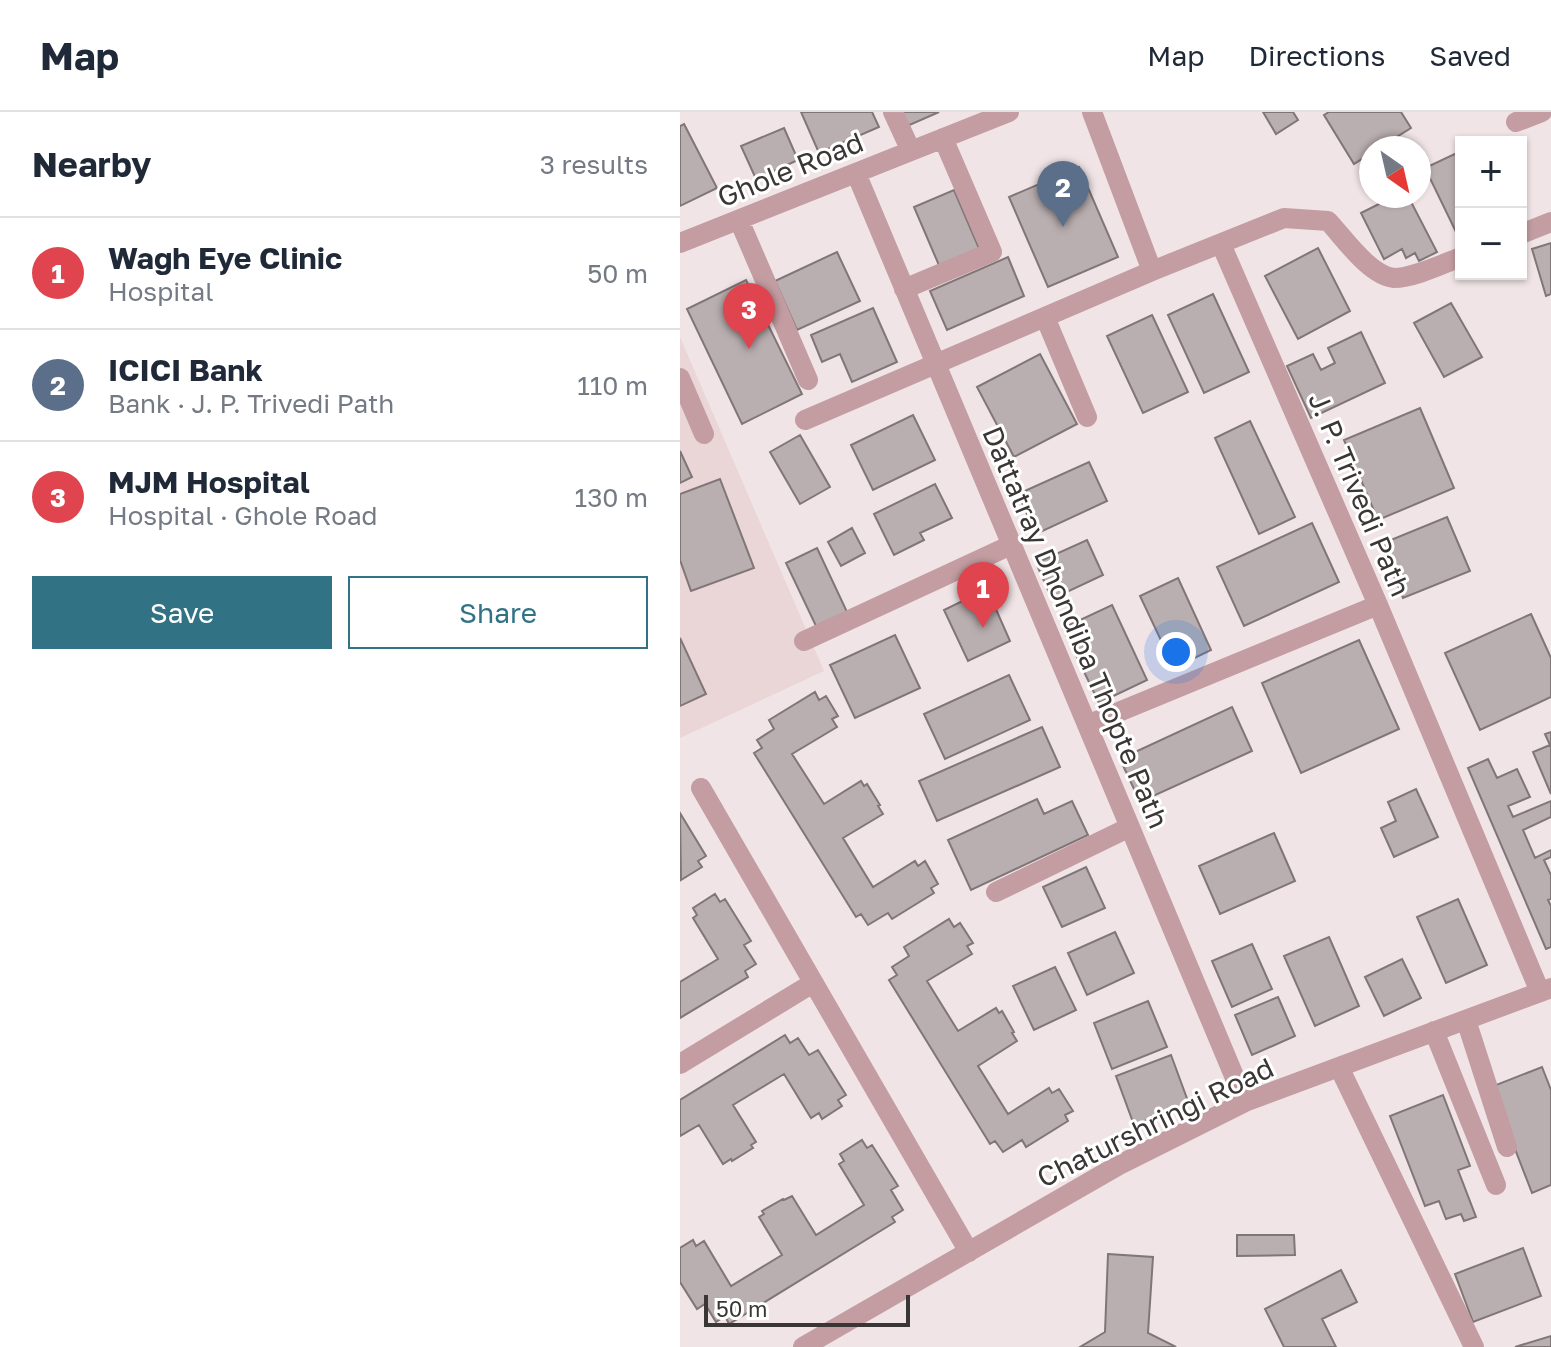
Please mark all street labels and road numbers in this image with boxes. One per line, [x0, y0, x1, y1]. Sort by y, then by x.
street label: Ghole Road [712, 125, 868, 213]
street label: J. P. Trivedi Path [1302, 387, 1418, 601]
street label: Dattatray Dhondiba Thopte Path [976, 421, 1176, 833]
street label: Chaturshringi Road [1031, 1050, 1279, 1194]

